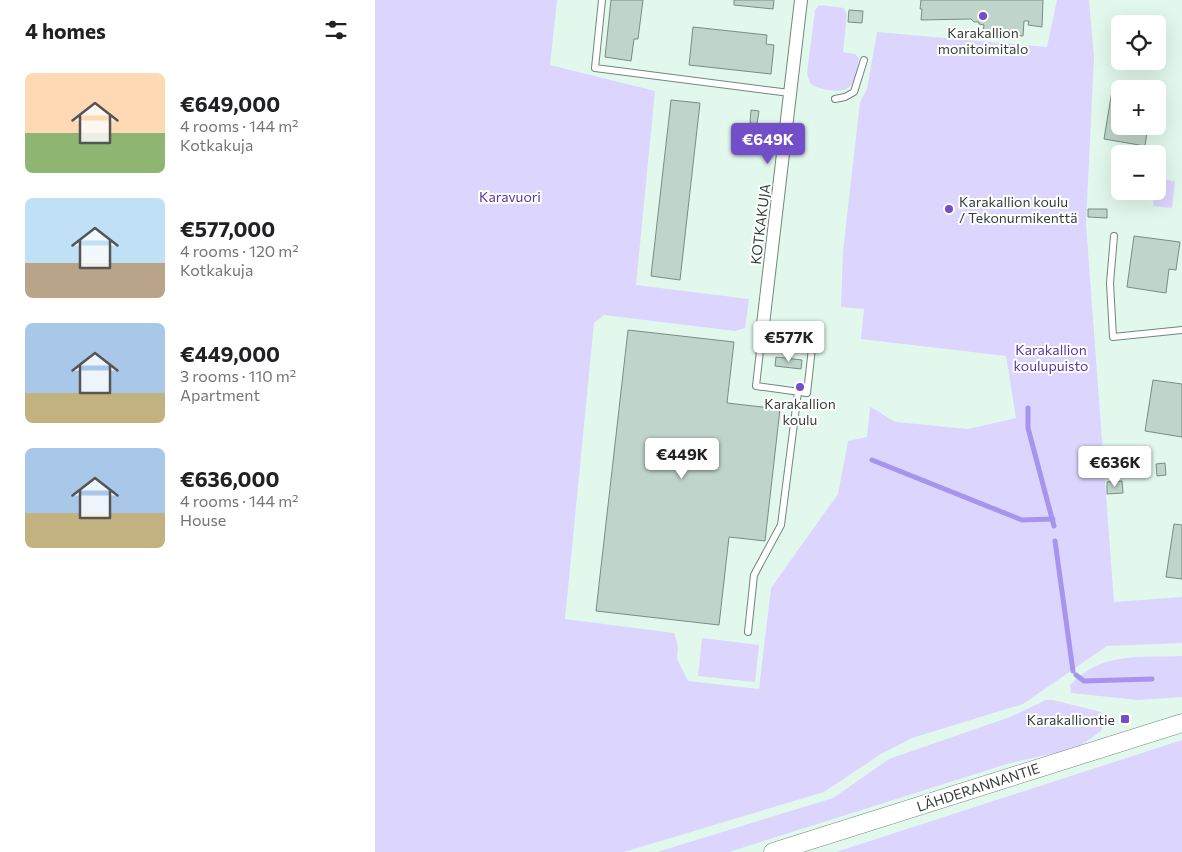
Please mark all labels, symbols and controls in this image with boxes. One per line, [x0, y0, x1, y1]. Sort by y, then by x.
marker: Karakallion monitoimitalo [977, 10, 989, 22]
map controls [1111, 15, 1166, 200]
button: locate [1111, 15, 1166, 70]
icon: filters [322, 16, 350, 44]
text: 4 homes [25, 18, 106, 43]
place label: Karakallion monitoimitalo [938, 24, 1028, 57]
button: + [1111, 80, 1166, 135]
text: €649,000 [180, 91, 280, 116]
icon: home [65, 93, 125, 153]
text: 4 rooms · 144 m² [180, 116, 299, 135]
pin: €649K [733, 122, 803, 165]
text: €649K [742, 129, 794, 148]
text: Kotkakuja [180, 135, 253, 154]
button: − [1111, 145, 1166, 200]
street label: KOTKAKUJA [747, 182, 773, 265]
park label: Karavuori [479, 188, 541, 205]
place label: Karakallion koulu / Tekonurmikenttä [959, 193, 1078, 226]
marker: Karakallion koulu / Tekonurmikenttä [943, 203, 955, 215]
text: €577,000 [180, 216, 275, 241]
icon: home [65, 218, 125, 278]
text: 4 rooms · 120 m² [180, 241, 299, 260]
text: Kotkakuja [180, 260, 253, 279]
pin: €577K [754, 320, 824, 363]
text: €577K [764, 327, 814, 346]
text: €449,000 [180, 341, 280, 366]
park label: Karakallion koulupuisto [1014, 341, 1088, 374]
icon: home [65, 343, 125, 403]
text: 3 rooms · 110 m² [180, 366, 296, 385]
marker: Karakallion koulu [794, 381, 806, 393]
text: Apartment [180, 385, 260, 404]
place label: Karakallion koulu [764, 395, 836, 428]
pin: €449K [647, 438, 717, 480]
text: €449K [656, 444, 708, 463]
pin: €636K [1080, 446, 1150, 488]
text: €636K [1089, 452, 1141, 471]
text: €636,000 [180, 466, 279, 491]
icon: home [65, 468, 125, 528]
text: 4 rooms · 144 m² [180, 491, 299, 510]
text: House [180, 510, 226, 529]
place label: Karakalliontie [1027, 711, 1115, 728]
marker: Karakalliontie [1119, 713, 1131, 725]
street label: LÄHDERANNANTIE [914, 759, 1042, 815]

